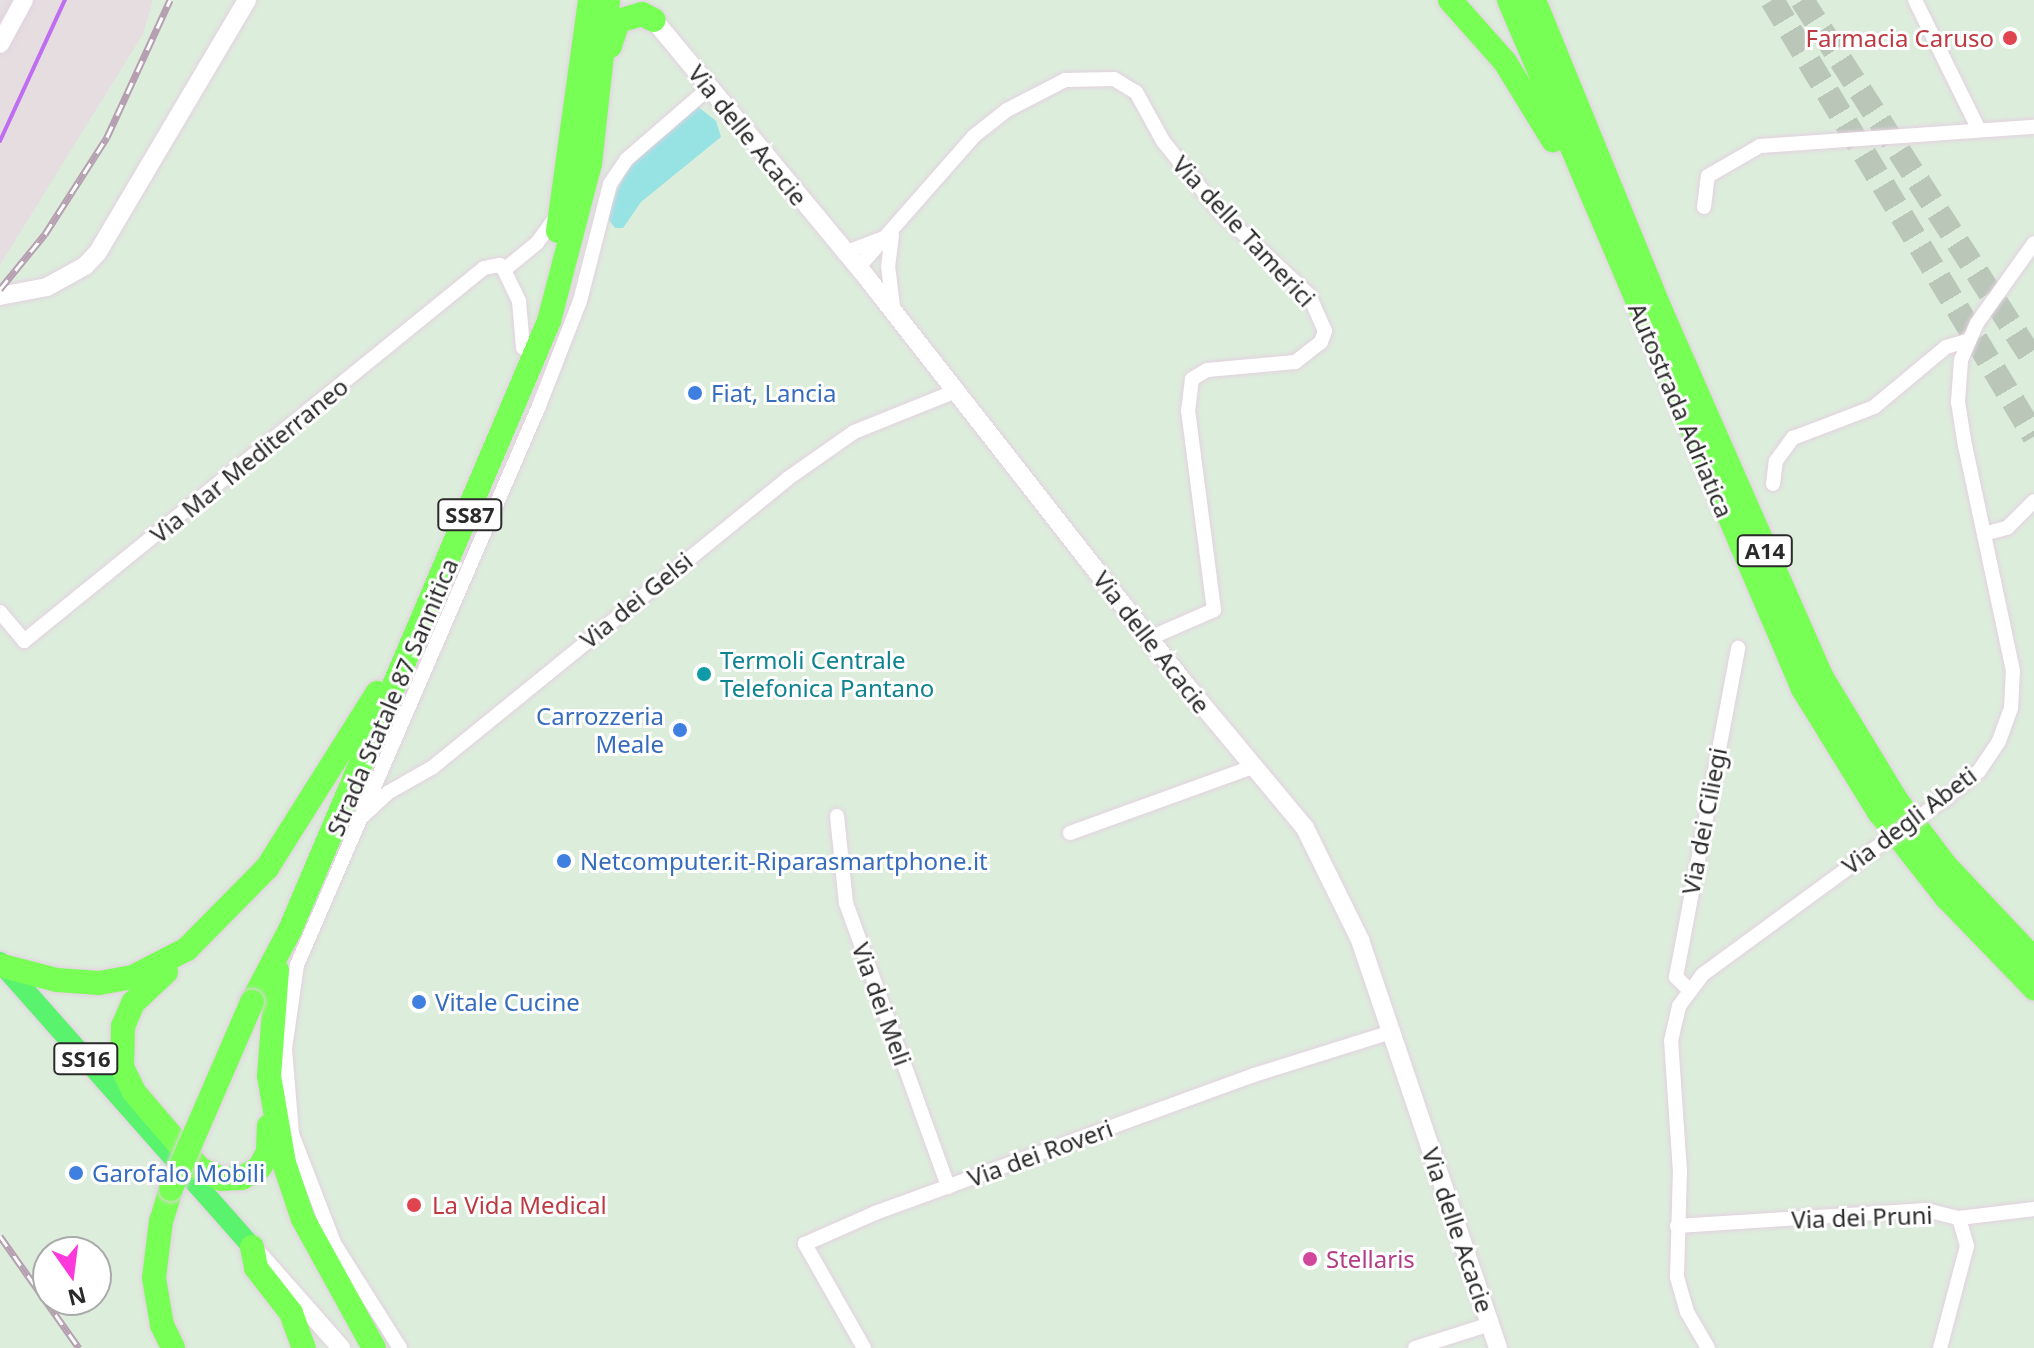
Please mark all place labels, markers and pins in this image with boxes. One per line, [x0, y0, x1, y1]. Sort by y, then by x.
place label: Farmacia Caruso [1805, 24, 1994, 52]
marker: Farmacia Caruso [2001, 29, 2019, 47]
place label: Fiat, Lancia [711, 379, 836, 407]
marker: Fiat, Lancia [686, 384, 704, 402]
place label: Termoli Centrale Telefonica Pantano [720, 646, 934, 702]
marker: Termoli Centrale Telefonica Pantano [695, 665, 713, 683]
place label: Carrozzeria Meale [536, 702, 664, 758]
marker: Carrozzeria Meale [671, 721, 689, 739]
place label: Netcomputer.it-Riparasmartphone.it [580, 847, 988, 875]
marker: Netcomputer.it-Riparasmartphone.it [555, 852, 573, 870]
place label: Vitale Cucine [435, 988, 580, 1016]
marker: Vitale Cucine [410, 993, 428, 1011]
place label: Garofalo Mobili [92, 1159, 265, 1187]
marker: Garofalo Mobili [67, 1164, 85, 1182]
place label: La Vida Medical [432, 1191, 607, 1219]
marker: La Vida Medical [403, 1194, 425, 1216]
place label: Stellaris [1326, 1245, 1415, 1273]
marker: Stellaris [1301, 1250, 1319, 1268]

